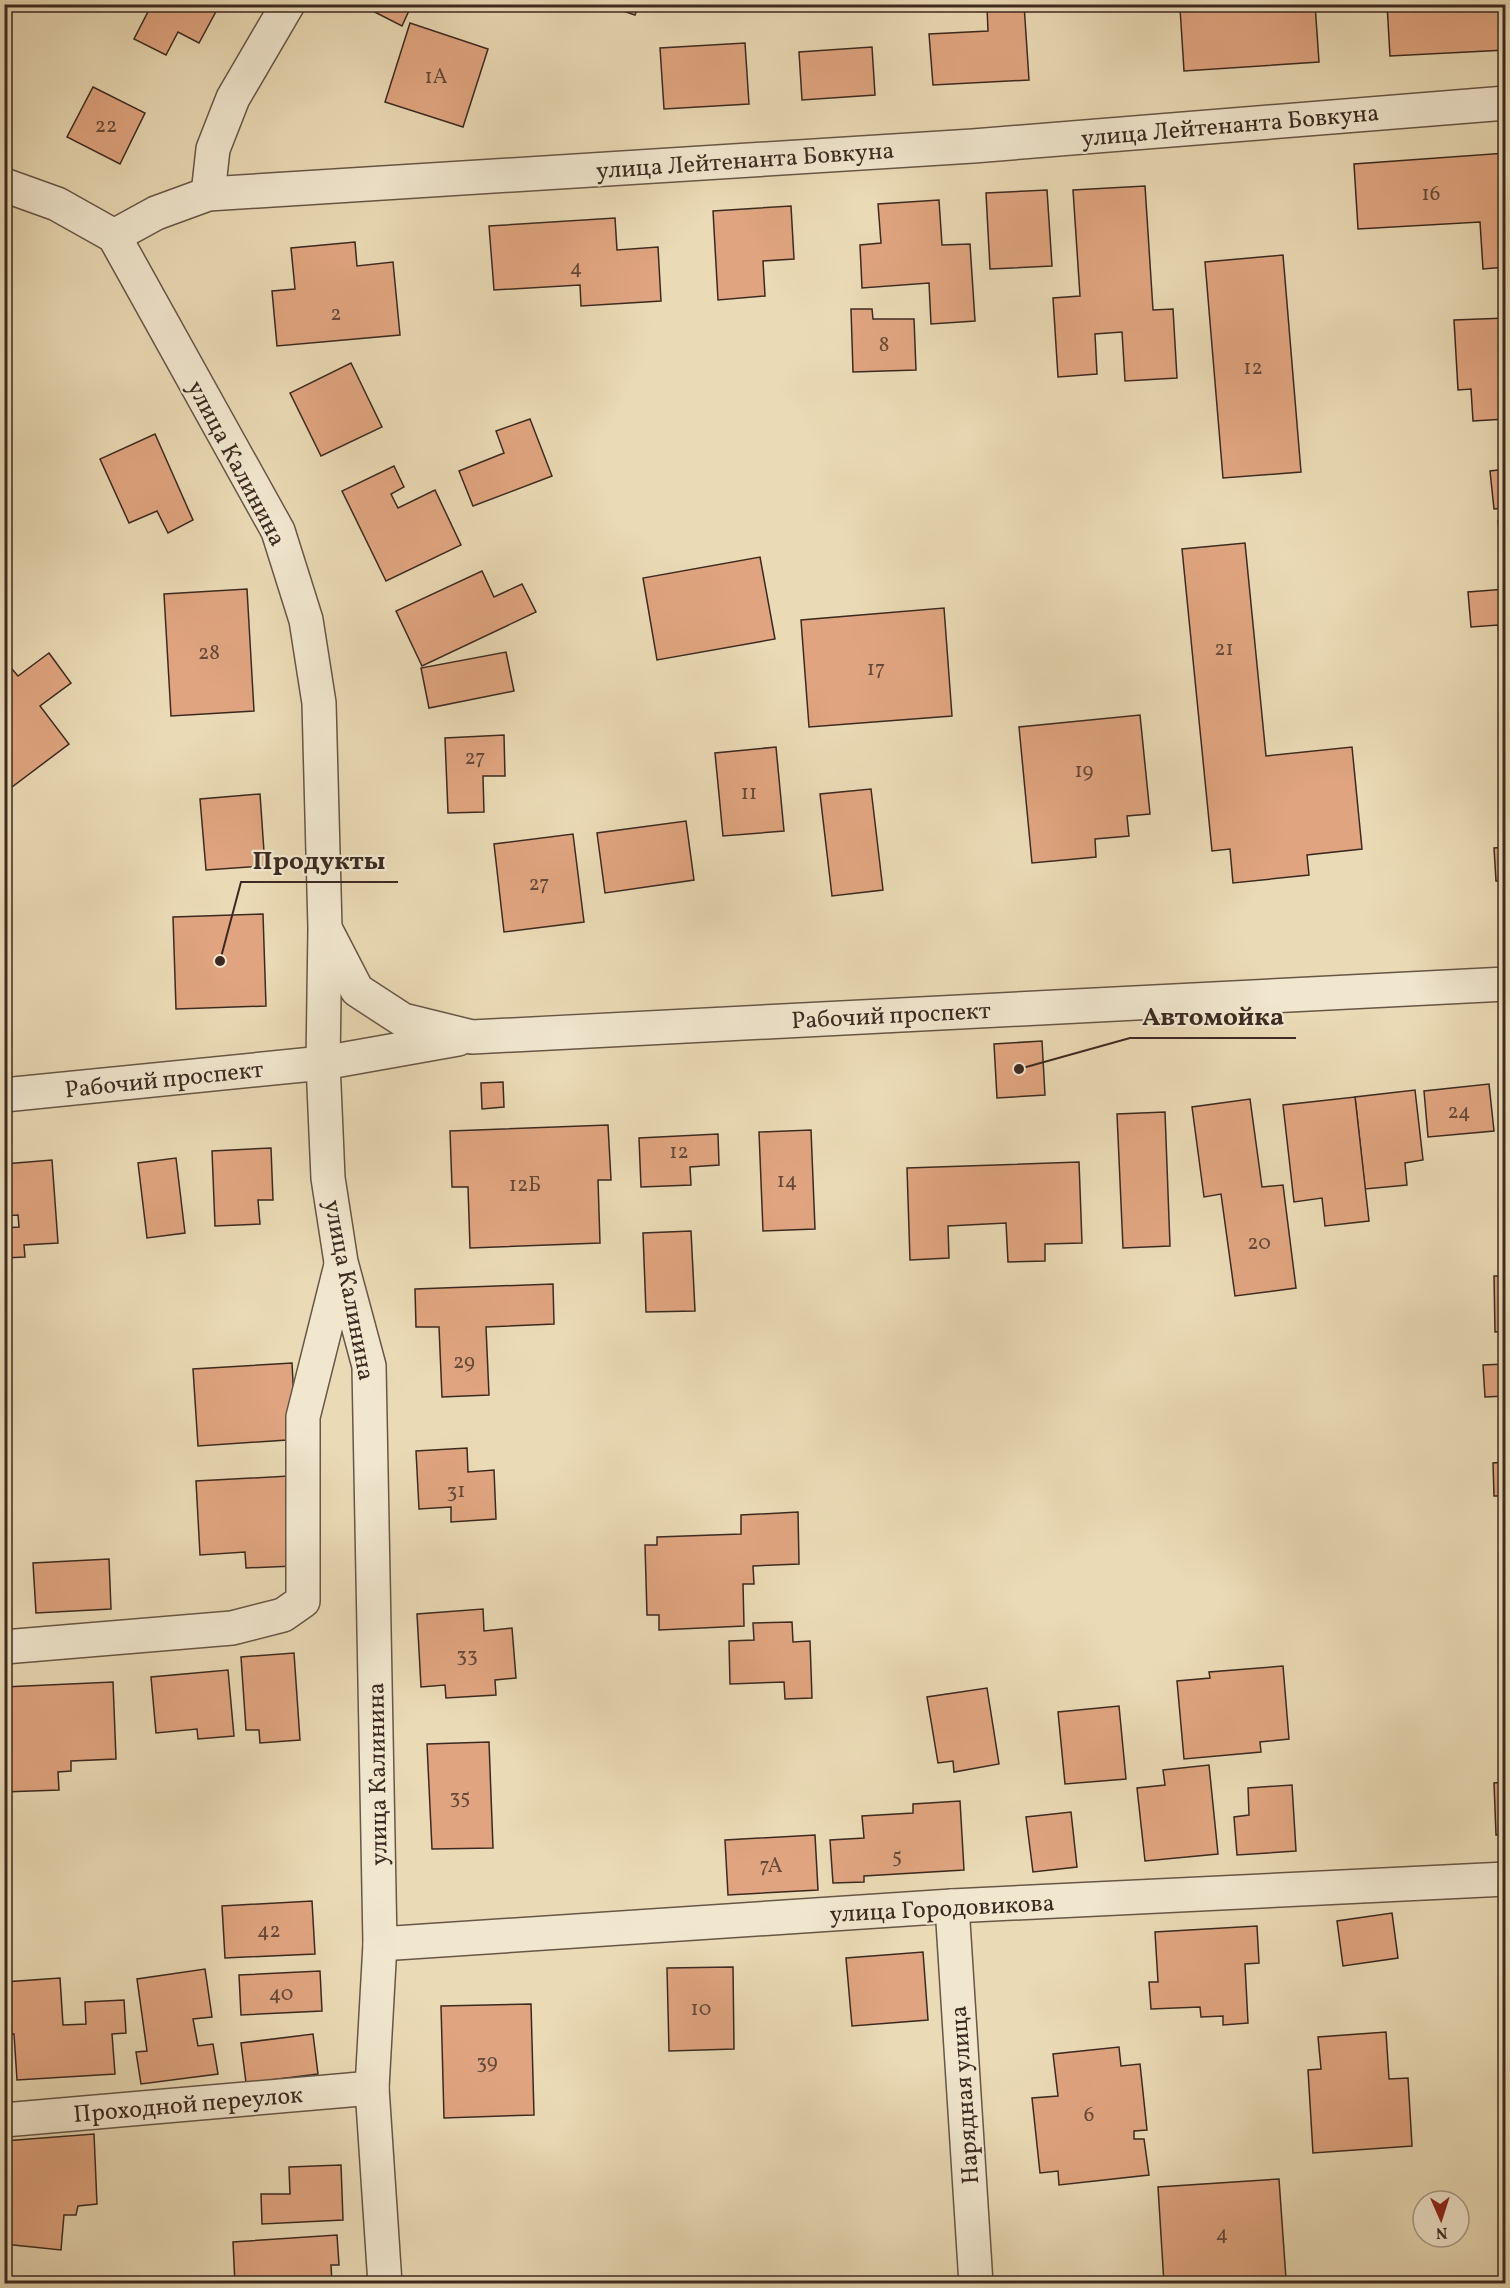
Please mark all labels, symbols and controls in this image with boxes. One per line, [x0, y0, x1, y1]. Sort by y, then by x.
house number: 1А [425, 63, 448, 92]
street label: улица Лейтенанта Бовкуна [1080, 97, 1381, 157]
house number: 22 [95, 112, 117, 141]
street label: улица Лейтенанта Бовкуна [595, 135, 895, 189]
house number: 16 [1422, 180, 1440, 209]
house number: 4 [570, 254, 582, 283]
house number: 2 [330, 300, 342, 329]
house number: 8 [879, 331, 889, 360]
house number: 12 [1243, 354, 1263, 383]
street label: улица Калинина [177, 375, 293, 553]
house number: 21 [1214, 635, 1234, 664]
house number: 28 [198, 639, 220, 668]
house number: 17 [867, 655, 885, 684]
house number: 27 [465, 744, 485, 773]
house number: 19 [1074, 757, 1094, 786]
house number: 11 [741, 779, 757, 808]
callout: Продукты [241, 838, 398, 882]
text: Продукты [253, 844, 385, 880]
house number: 27 [529, 870, 549, 899]
callout: Автомойка [1130, 994, 1296, 1038]
street label: Рабочий проспект [791, 995, 992, 1039]
text: Автомойка [1142, 1000, 1284, 1036]
street label: Рабочий проспект [63, 1054, 265, 1108]
house number: 24 [1447, 1098, 1471, 1127]
house number: 12 [669, 1138, 689, 1167]
house number: 14 [777, 1167, 797, 1196]
house number: 12Б [509, 1171, 541, 1200]
street label: улица Калинина [314, 1197, 382, 1384]
house number: 20 [1247, 1229, 1271, 1258]
house number: 29 [453, 1348, 475, 1377]
house number: 31 [447, 1477, 465, 1506]
house number: 33 [456, 1641, 478, 1670]
street label: улица Калинина [360, 1682, 398, 1866]
house number: 35 [450, 1783, 470, 1812]
house number: 5 [892, 1842, 902, 1871]
house number: 7А [760, 1852, 783, 1881]
street label: улица Городовикова [829, 1887, 1055, 1933]
house number: 42 [257, 1917, 281, 1946]
house number: 40 [269, 1980, 293, 2009]
house number: 10 [691, 1995, 711, 2024]
street label: Нарядная улица [943, 2004, 989, 2185]
house number: 39 [476, 2048, 498, 2077]
street label: Проходной переулок [72, 2079, 305, 2133]
house number: 6 [1084, 2101, 1094, 2130]
north arrow [1411, 2189, 1471, 2249]
house number: 4 [1216, 2220, 1228, 2249]
text: N [1435, 2221, 1448, 2243]

